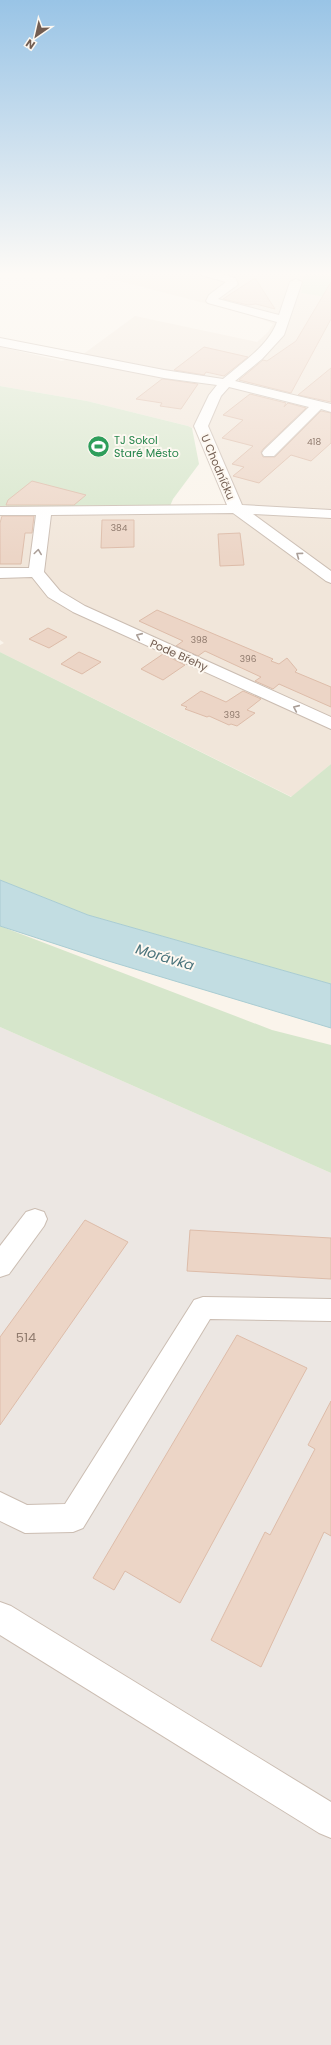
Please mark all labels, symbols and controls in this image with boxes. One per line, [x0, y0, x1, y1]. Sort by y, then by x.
north arrow [16, 16, 56, 56]
text: N [23, 35, 38, 53]
place label: TJ Sokol Staré Město [114, 432, 179, 461]
street label: U Chodníčku [197, 432, 239, 502]
sports icon: TJ Sokol Staré Město [85, 433, 111, 459]
house number: 418 [307, 436, 321, 448]
house number: 384 [111, 522, 128, 534]
one-way arrow [33, 549, 42, 555]
one-way arrow [297, 553, 304, 560]
one-way arrow [136, 633, 143, 641]
house number: 398 [191, 634, 208, 646]
street label: Pode Břehy [148, 635, 211, 675]
house number: 396 [240, 653, 257, 665]
one-way arrow [292, 705, 300, 713]
house number: 393 [224, 709, 240, 721]
water label: Morávka [133, 939, 197, 976]
house number: 514 [16, 1328, 36, 1347]

